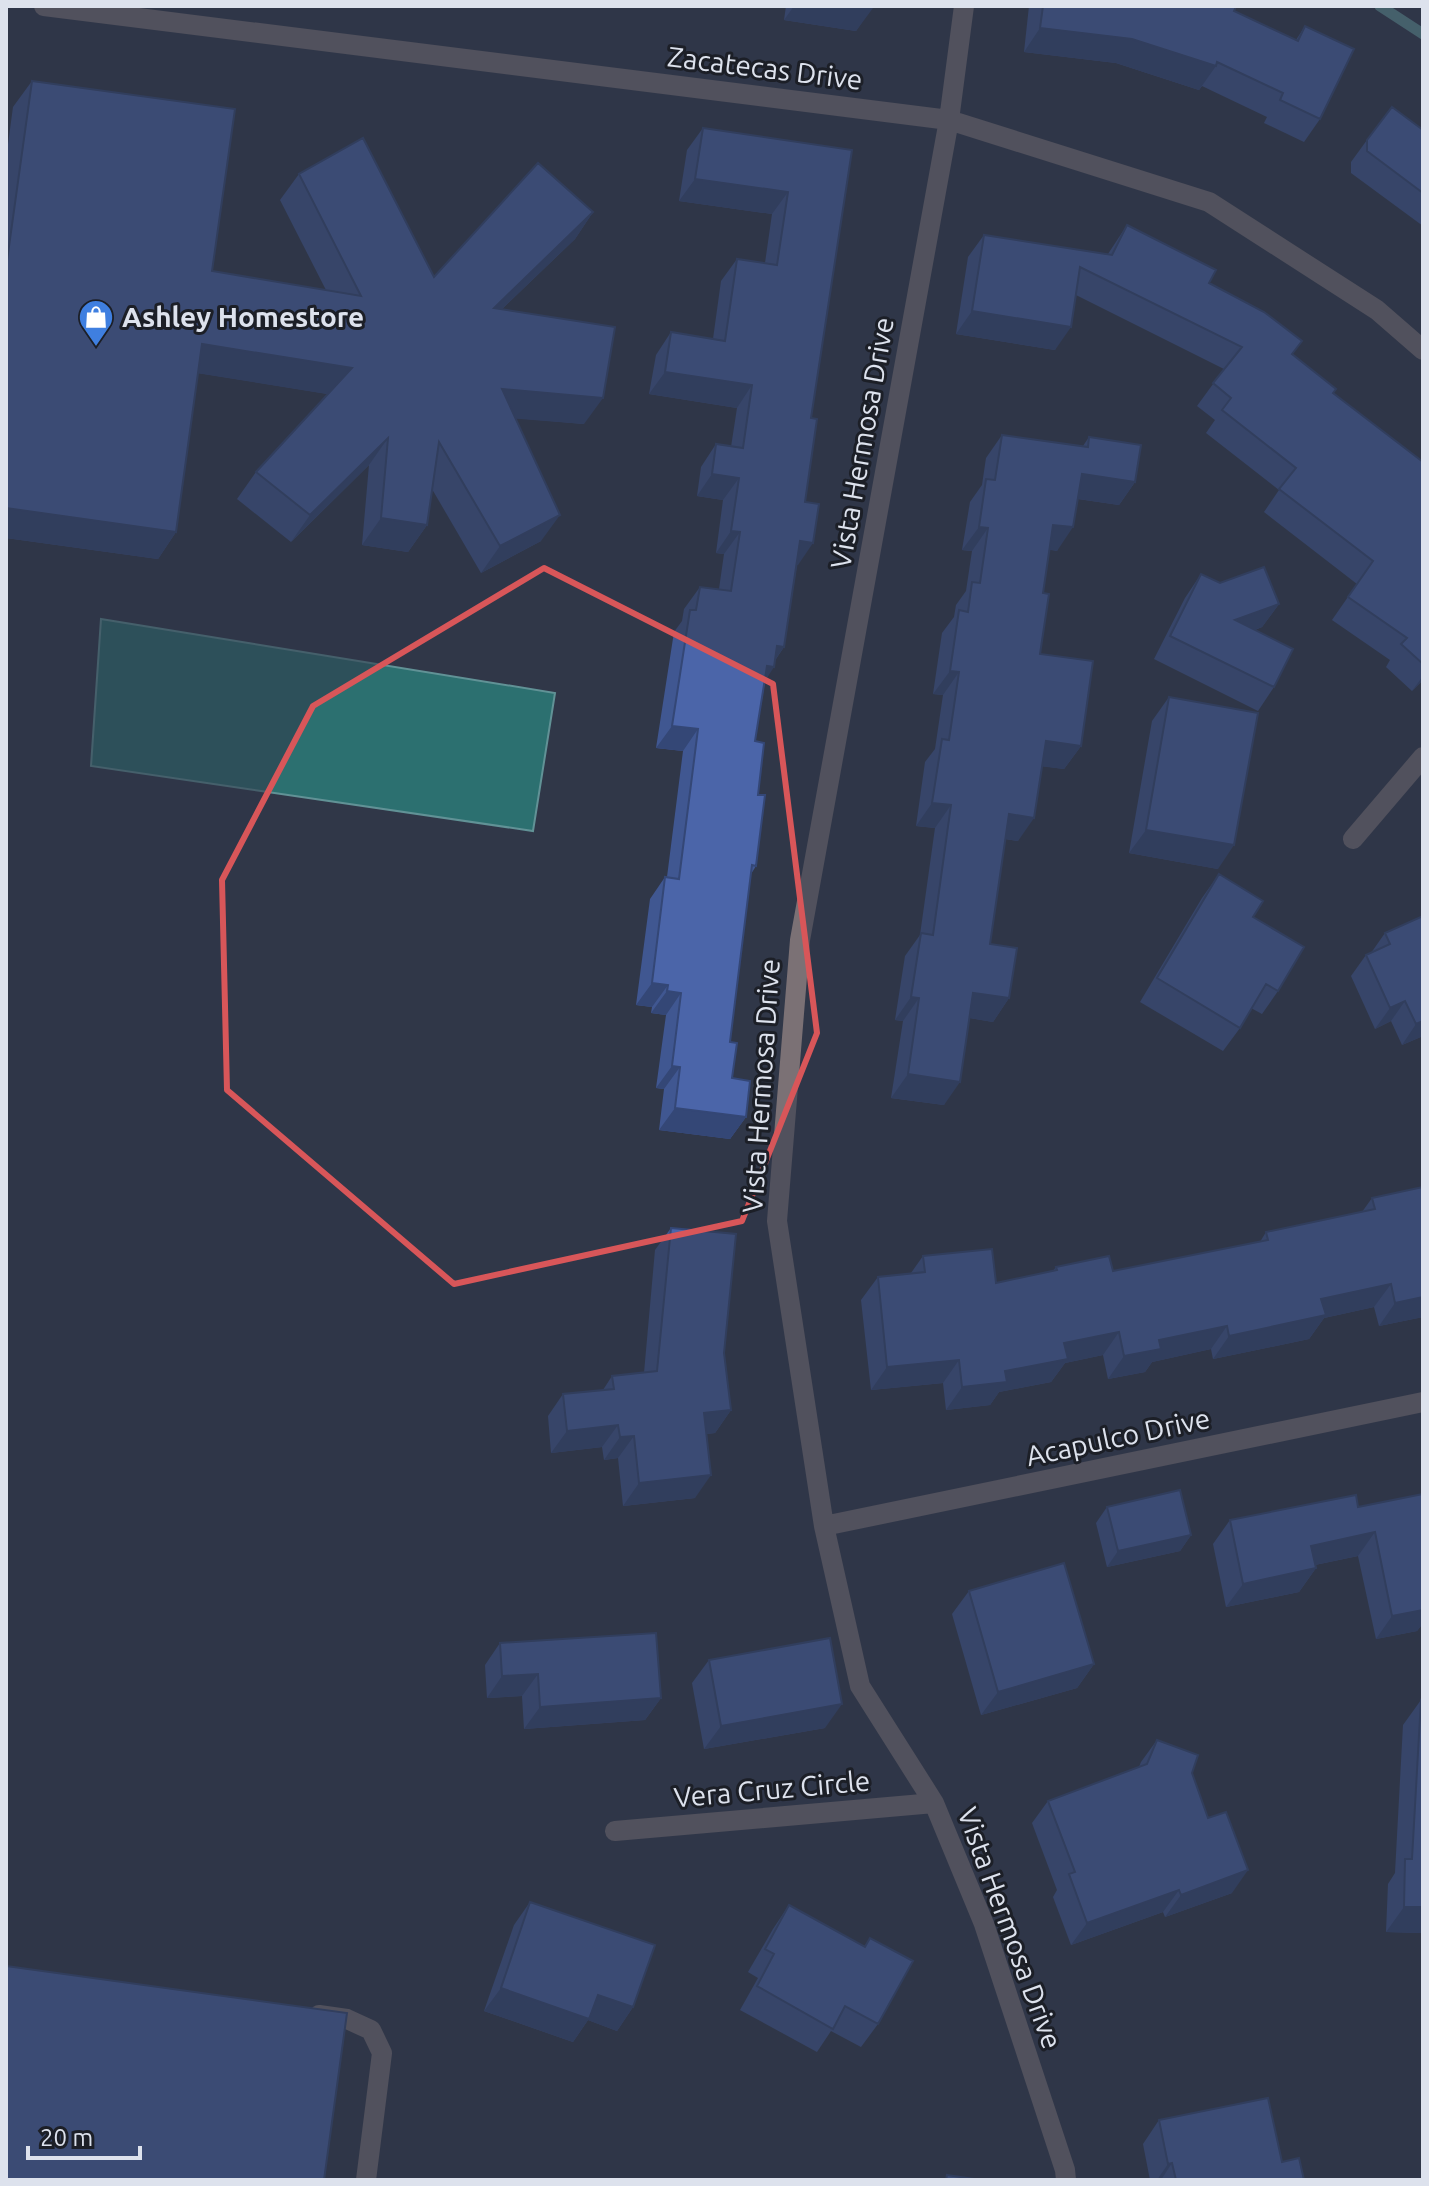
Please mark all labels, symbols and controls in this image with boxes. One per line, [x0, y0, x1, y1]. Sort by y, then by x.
street label: Zacatecas Drive [666, 40, 864, 95]
shop icon: Ashley Homestore [77, 298, 115, 348]
place label: Ashley Homestore [122, 301, 364, 332]
street label: Vista Hermosa Drive [824, 315, 899, 571]
street label: Vista Hermosa Drive [736, 958, 785, 1214]
street label: Acapulco Drive [1023, 1402, 1213, 1471]
street label: Vera Cruz Circle [672, 1764, 871, 1813]
street label: Vista Hermosa Drive [952, 1803, 1069, 2053]
scale bar [28, 2110, 140, 2160]
text: 20 m [40, 2124, 93, 2151]

